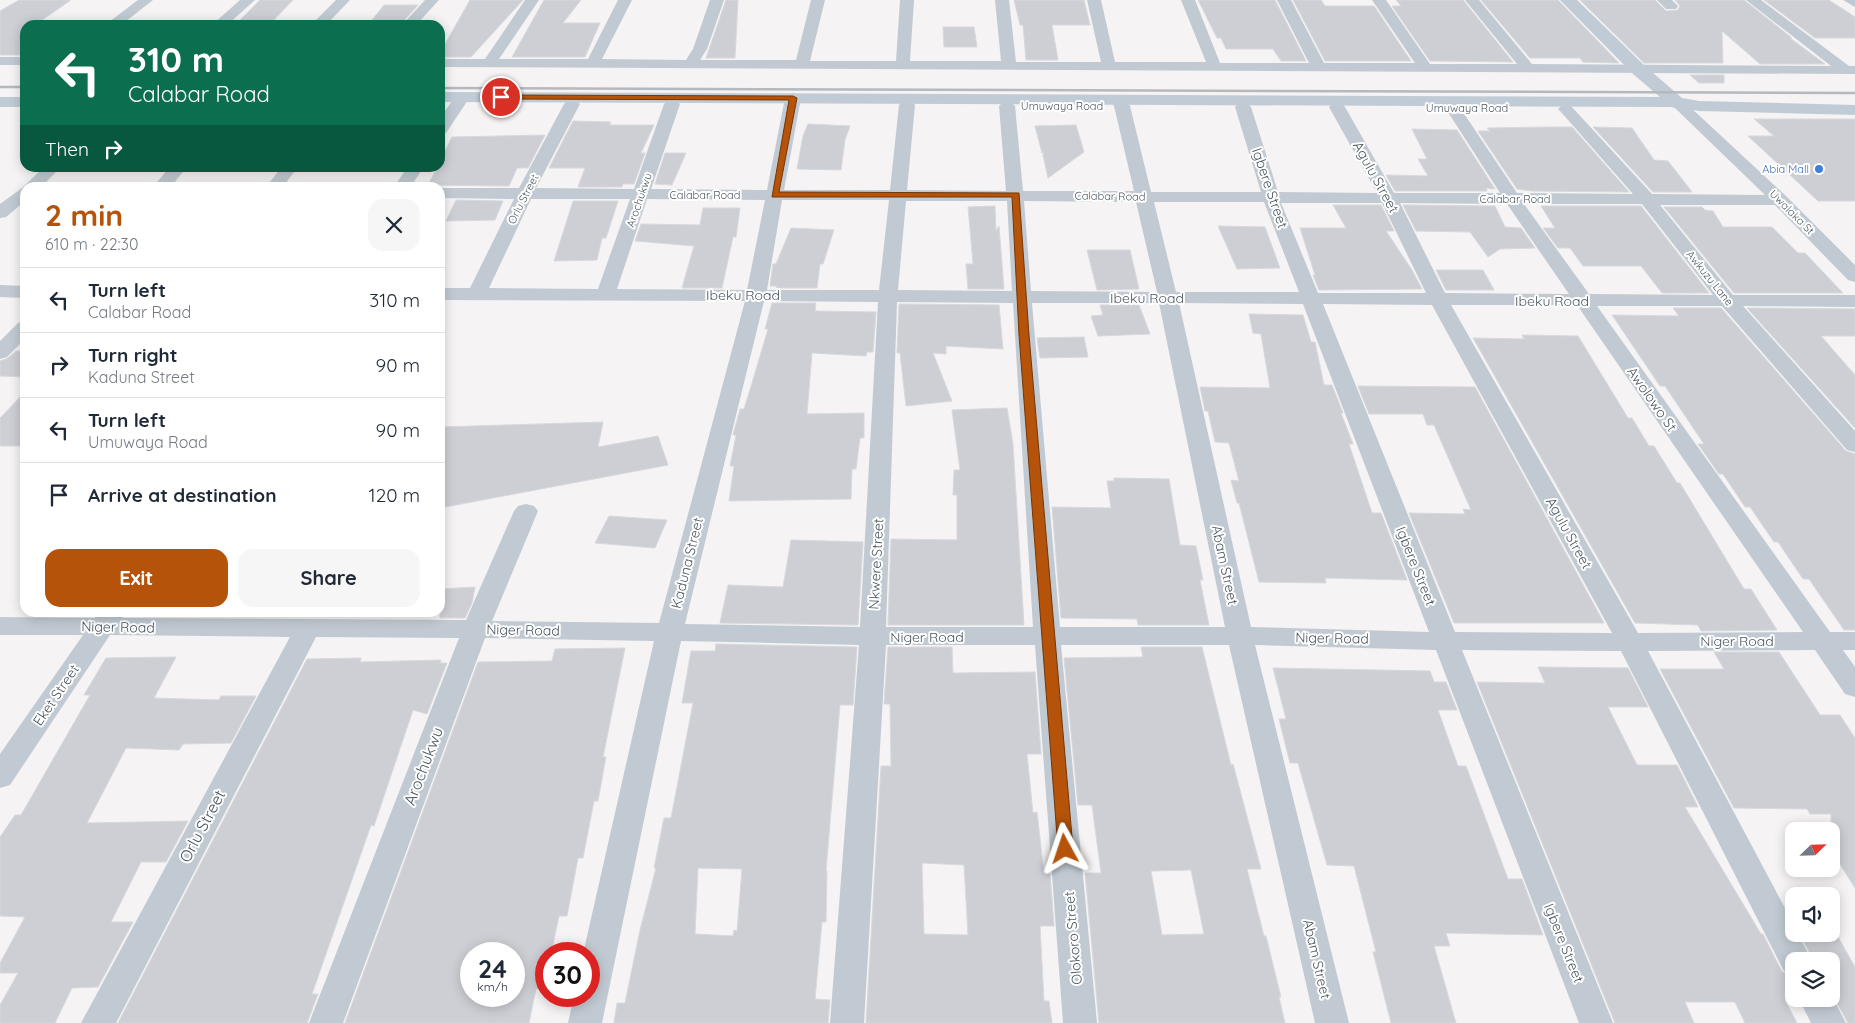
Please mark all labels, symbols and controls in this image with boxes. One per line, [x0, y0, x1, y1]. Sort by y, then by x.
text: 310 m [128, 37, 224, 81]
icon: left [45, 40, 110, 105]
pin [480, 76, 522, 118]
text: Calabar Road [128, 80, 270, 108]
icon: arrive [487, 83, 515, 111]
street label: Umuwaya Road [1021, 99, 1103, 113]
street label: Umuwaya Road [1426, 101, 1508, 115]
icon: right [99, 135, 127, 163]
text: Then [45, 137, 89, 161]
street label: Agulu Street [1349, 138, 1403, 216]
street label: Igbere Street [1248, 145, 1292, 231]
place label: Abia Mall [1762, 162, 1809, 176]
marker: Abia Mall [1813, 163, 1825, 175]
street label: Orlu Street [504, 171, 542, 226]
street label: Arochukwu [623, 171, 655, 229]
street label: Uwalaka St [1767, 187, 1817, 237]
street label: Calabar Road [670, 188, 740, 202]
street label: Calabar Road [1074, 188, 1146, 204]
street label: Calabar Road [1480, 192, 1550, 206]
text: 2 min [45, 196, 123, 234]
button: close [368, 199, 420, 251]
text: 610 m · 22:30 [45, 234, 138, 254]
street label: Awkuzu Lane [1683, 248, 1737, 308]
text: Turn left [88, 278, 166, 302]
icon: left [45, 286, 73, 314]
street label: Ibeku Road [706, 286, 780, 304]
text: 310 m [369, 288, 420, 312]
street label: Ibeku Road [1110, 289, 1184, 307]
street label: Ibeku Road [1515, 292, 1589, 310]
text: Calabar Road [88, 302, 191, 322]
text: Turn right [88, 343, 177, 367]
icon: right [45, 351, 73, 379]
text: 90 m [376, 353, 420, 377]
street label: Awolowo St [1623, 363, 1681, 435]
text: Kaduna Street [88, 367, 195, 387]
text: Turn left [88, 408, 166, 432]
icon: left [45, 416, 73, 444]
text: 90 m [376, 418, 420, 442]
text: Umuwaya Road [88, 432, 208, 452]
icon: arrive [45, 481, 73, 509]
text: Arrive at destination [88, 483, 277, 507]
text: 120 m [369, 483, 420, 507]
street label: Agulu Street [1542, 494, 1596, 572]
street label: Kaduna Street [667, 515, 707, 610]
street label: Nkwere Street [865, 518, 887, 610]
street label: Abam Street [1208, 524, 1242, 607]
street label: Igbere Street [1392, 524, 1440, 608]
button: Exit [45, 549, 228, 607]
button: Share [238, 549, 420, 607]
street label: Niger Road [81, 617, 155, 637]
street label: Niger Road [486, 620, 560, 640]
street label: Niger Road [890, 628, 964, 646]
street label: Niger Road [1295, 628, 1369, 648]
street label: Niger Road [1700, 632, 1774, 650]
street label: Eket Street [29, 661, 83, 729]
street label: Arochukwu [399, 724, 447, 808]
street label: Orlu Street [175, 786, 229, 866]
position arrow [1038, 822, 1090, 874]
north arrow [1785, 822, 1840, 878]
map controls [1785, 822, 1840, 1007]
button: sound [1785, 887, 1840, 942]
street label: Olokoro Street [1060, 890, 1086, 985]
street label: Igbere Street [1540, 901, 1588, 985]
street label: Abam Street [1299, 918, 1335, 1001]
speed limit sign: 30 [535, 942, 600, 1007]
button: layers [1785, 952, 1840, 1007]
text: 24 [478, 953, 507, 984]
text: km/h [477, 979, 508, 994]

